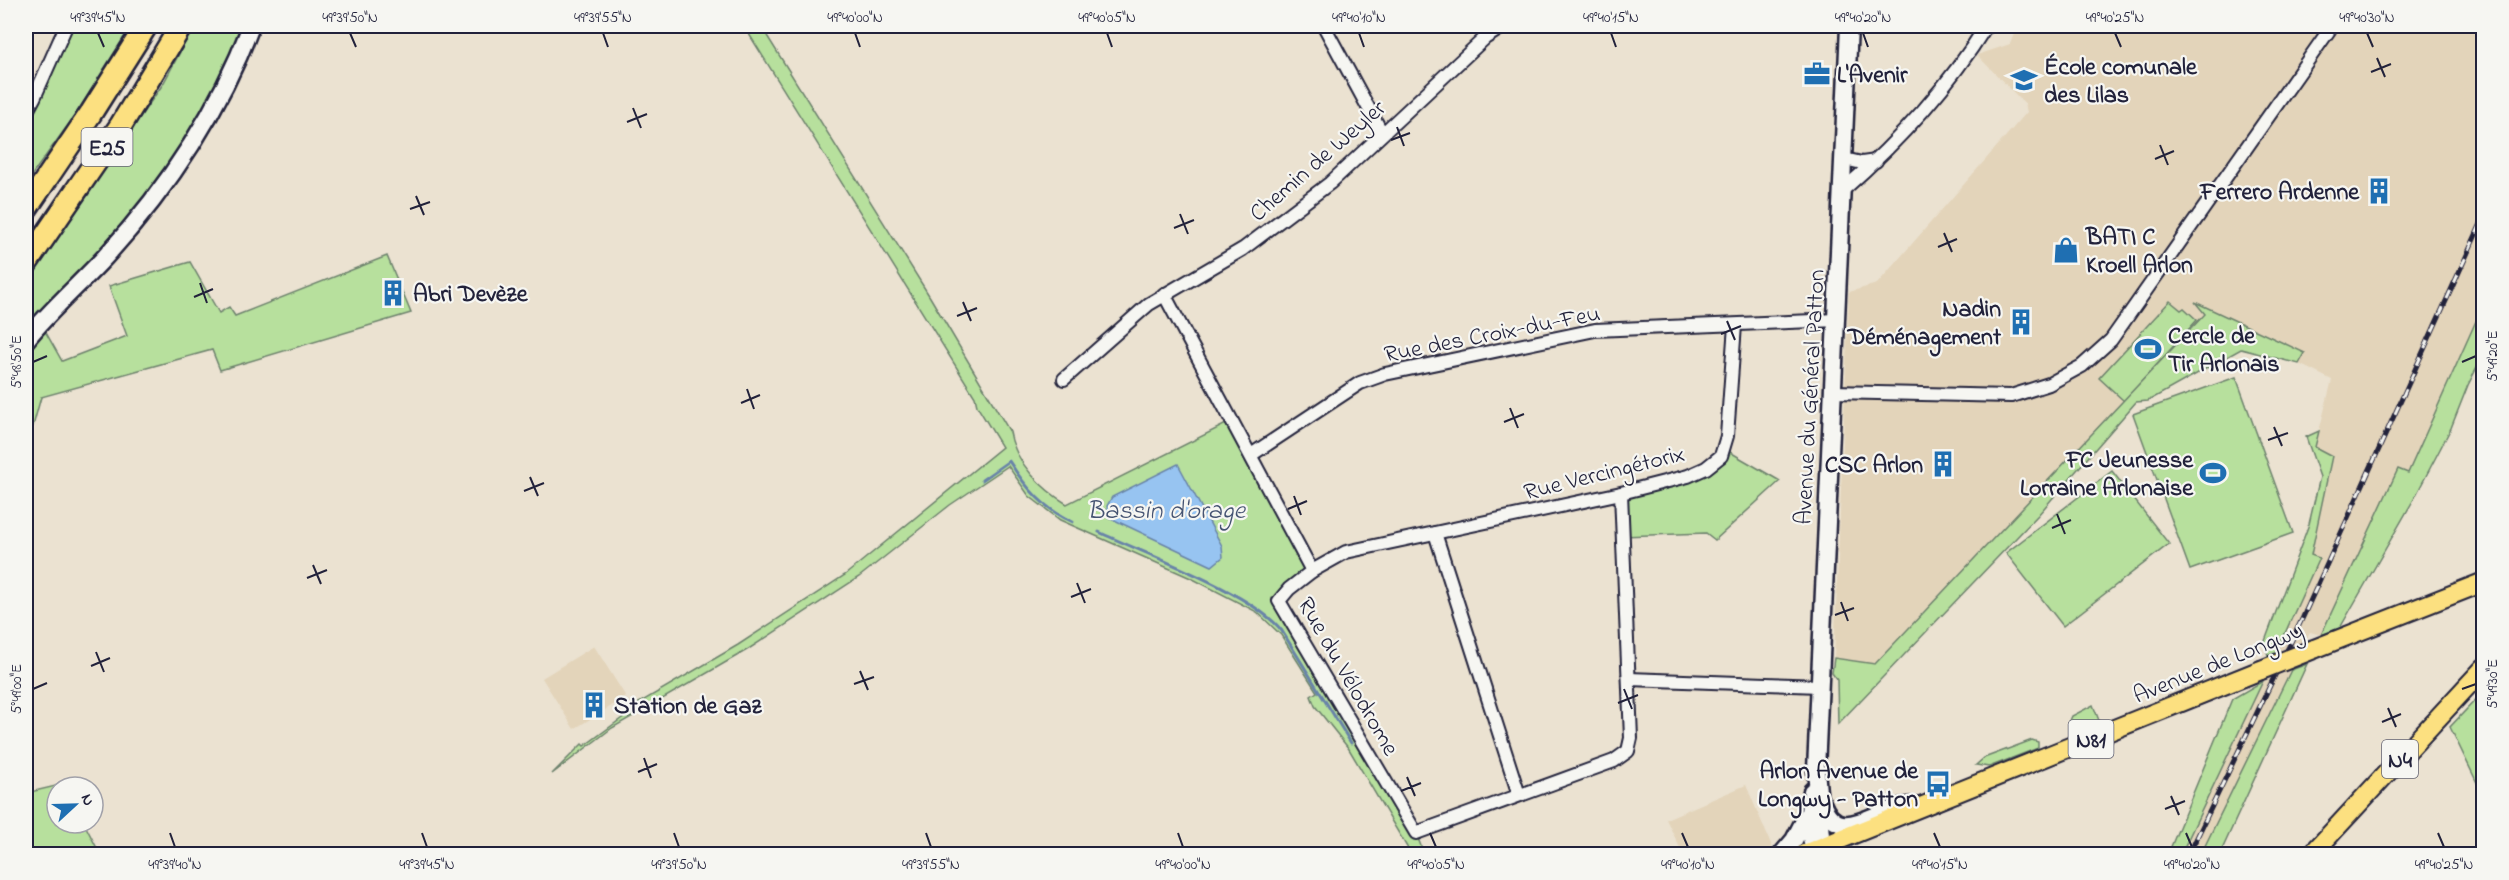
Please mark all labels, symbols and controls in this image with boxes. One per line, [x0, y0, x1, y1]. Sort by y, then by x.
text: 49°39'45"N [70, 7, 126, 29]
text: 49°39'50"N [322, 7, 378, 29]
text: 49°39'55"N [574, 7, 632, 29]
text: 49°40'00"N [827, 7, 883, 29]
text: 49°40'05"N [1078, 7, 1136, 29]
text: 49°40'10"N [1332, 7, 1386, 29]
text: 49°40'15"N [1583, 7, 1639, 29]
text: 49°40'20"N [1835, 7, 1891, 29]
text: 49°40'25"N [2086, 7, 2144, 29]
text: 49°40'30"N [2339, 7, 2395, 29]
place label: École comunale des Lilas [2044, 51, 2198, 114]
office icon: L'Avenir [1802, 59, 1832, 89]
place label: L'Avenir [1837, 59, 1908, 94]
school or university icon: École comunale des Lilas [2009, 65, 2039, 95]
street label: Chemin de Weyler [1243, 92, 1396, 232]
road number: E25 [82, 128, 132, 166]
place label: Ferrero Ardenne [2199, 176, 2360, 211]
building icon: Ferrero Ardenne [2364, 176, 2394, 206]
place label: BATI C Kroell Arlon [2085, 221, 2193, 284]
shop icon: BATI C Kroell Arlon [2051, 235, 2081, 265]
street label: Avenue du Général Patton [1787, 269, 1836, 526]
building icon: Abri Devèze [378, 278, 408, 308]
place label: Abri Devèze [413, 278, 529, 313]
place label: Nadin Déménagement [1847, 293, 2002, 357]
street label: Rue des Croix-du-Feu [1381, 297, 1604, 374]
building icon: Nadin Déménagement [2006, 307, 2036, 337]
place label: Cercle de Tir Arlonais [2168, 320, 2280, 383]
text: 5°49'20"E [2482, 330, 2504, 382]
sports icon: Cercle de Tir Arlonais [2133, 334, 2163, 364]
text: 5°48'50"E [6, 335, 28, 389]
street label: Rue Vercingétorix [1521, 438, 1689, 511]
place label: FC Jeunesse Lorraine Arlonaise [2020, 444, 2194, 507]
place label: CSC Arlon [1825, 449, 1923, 484]
building icon: CSC Arlon [1928, 449, 1958, 479]
sports icon: FC Jeunesse Lorraine Arlonaise [2198, 458, 2228, 488]
water label: Bassin d'orage [1087, 493, 1246, 531]
street label: Rue du Vélodrome [1287, 591, 1407, 763]
street label: Avenue de Longwy [2128, 614, 2310, 715]
text: 5°49'30"E [2482, 659, 2504, 709]
text: 5°49'00"E [6, 664, 28, 714]
building icon: Station de Gaz [579, 690, 609, 720]
place label: Station de Gaz [614, 690, 762, 725]
road number: N81 [2068, 720, 2114, 758]
road number: N4 [2382, 740, 2418, 778]
place label: Arlon Avenue de Longwy - Patton [1758, 755, 1919, 819]
bus stop icon: Arlon Avenue de Longwy - Patton [1923, 769, 1953, 799]
north arrow [45, 775, 105, 835]
text: N [74, 791, 100, 810]
text: 49°39'40"N [148, 854, 202, 876]
text: 49°39'45"N [399, 854, 455, 876]
text: 49°39'50"N [651, 854, 707, 876]
text: 49°39'55"N [902, 854, 960, 876]
text: 49°40'00"N [1155, 854, 1211, 876]
text: 49°40'05"N [1407, 854, 1465, 876]
text: 49°40'10"N [1661, 854, 1715, 876]
text: 49°40'15"N [1912, 854, 1968, 876]
text: 49°40'20"N [2164, 854, 2220, 876]
text: 49°40'25"N [2415, 854, 2473, 876]

